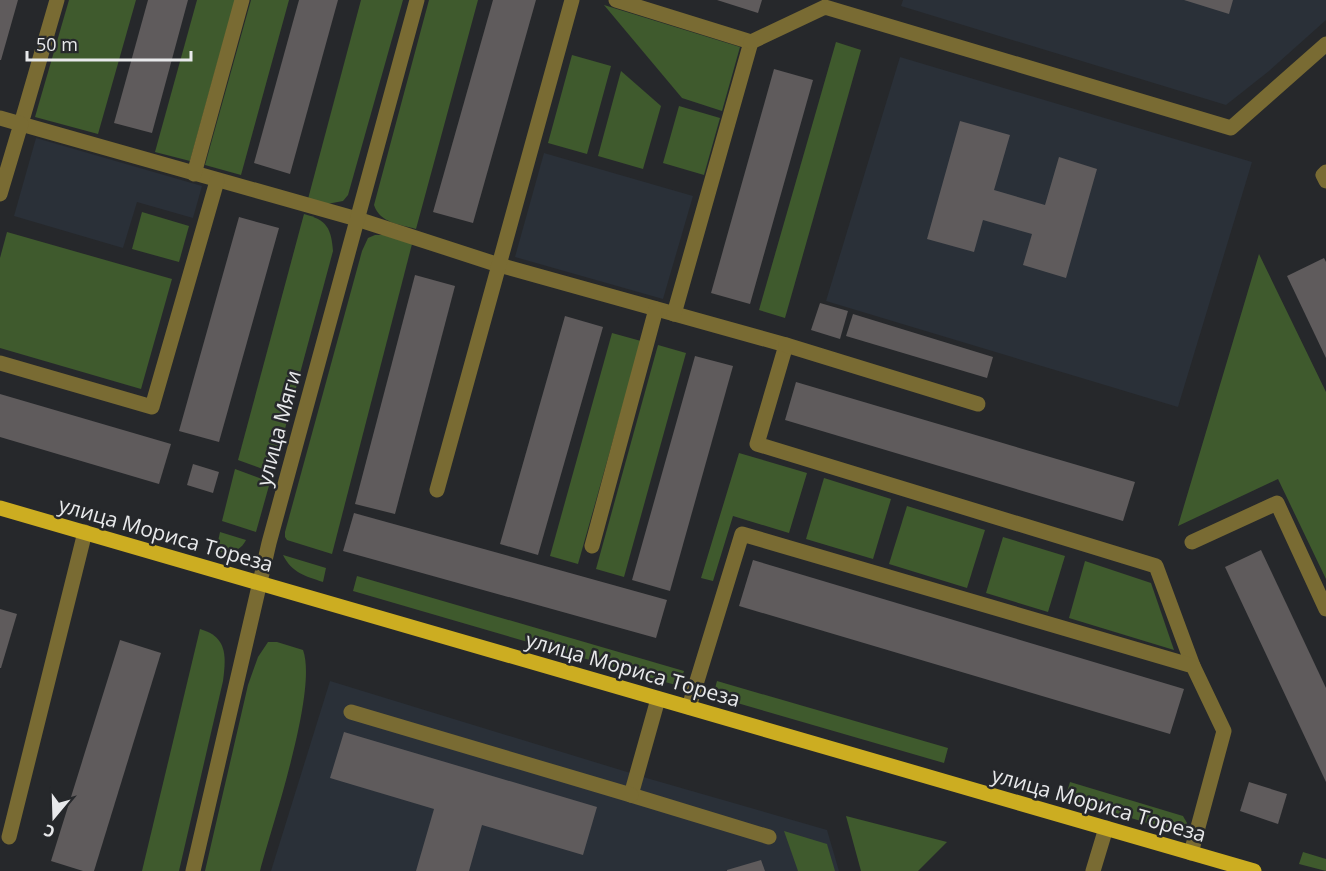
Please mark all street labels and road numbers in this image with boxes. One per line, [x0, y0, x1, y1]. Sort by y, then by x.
street label: улица Мяги [249, 367, 307, 489]
street label: улица Мориса Тореза [56, 490, 276, 578]
street label: улица Мориса Тореза [523, 625, 743, 713]
street label: улица Мориса Тореза [989, 760, 1209, 848]

